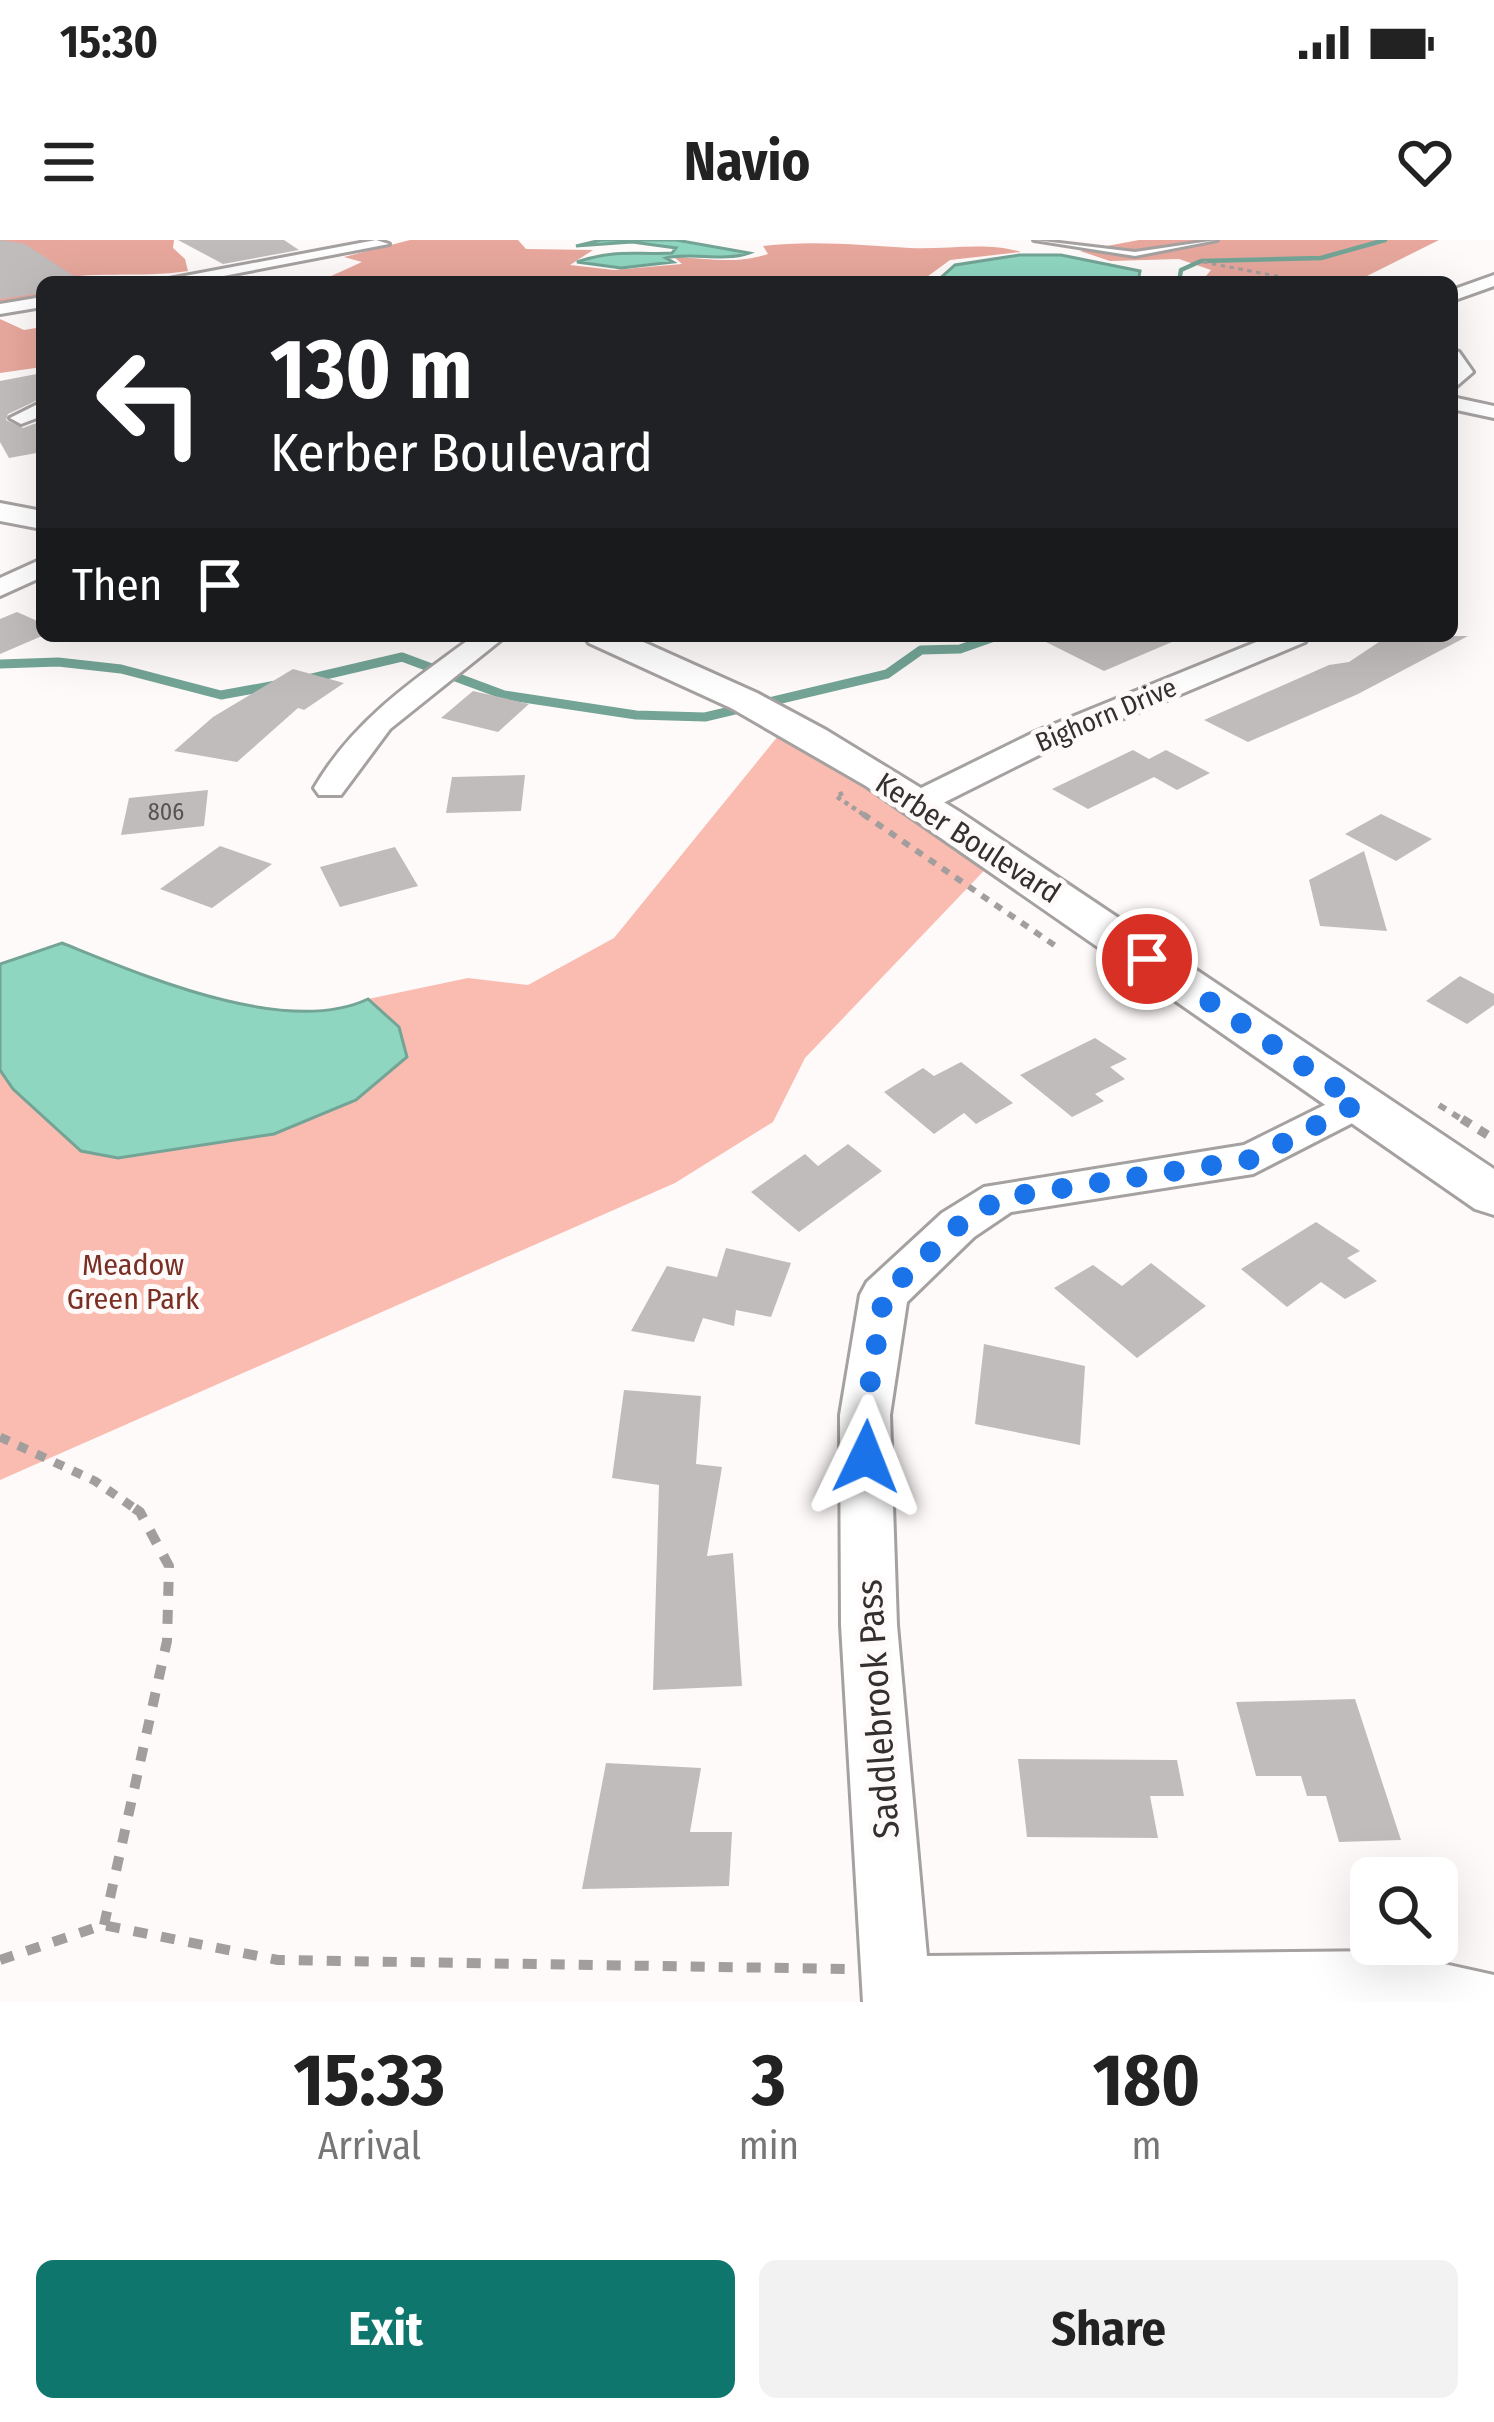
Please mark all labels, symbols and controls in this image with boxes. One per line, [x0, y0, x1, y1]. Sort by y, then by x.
text: 15:30 [60, 15, 158, 69]
icon: menu [36, 129, 102, 195]
icon: heart [1392, 129, 1458, 195]
text: Navio [684, 130, 810, 194]
text: 130 m [270, 319, 473, 420]
icon: left [72, 324, 228, 480]
text: Kerber Boulevard [270, 421, 653, 485]
icon: arrive [187, 552, 253, 618]
text: Then [72, 558, 163, 612]
street label: Bighorn Drive [1031, 671, 1181, 759]
street label: Kerber Boulevard [869, 765, 1067, 911]
house number: 806 [148, 798, 184, 826]
pin [1096, 908, 1198, 1010]
icon: arrive [1114, 926, 1180, 992]
park label: Meadow Green Park [67, 1247, 199, 1317]
position arrow [803, 1394, 929, 1520]
street label: Saddlebrook Pass [847, 1578, 909, 1840]
map controls [1350, 1857, 1458, 1965]
button: search [1350, 1857, 1458, 1965]
text: 15:33 [294, 2038, 445, 2124]
text: 3 [752, 2038, 786, 2124]
text: 180 [1093, 2038, 1200, 2124]
text: Arrival [318, 2123, 421, 2169]
text: min [739, 2123, 799, 2169]
text: m [1132, 2123, 1162, 2169]
button: Exit [36, 2260, 735, 2398]
button: Share [759, 2260, 1458, 2398]

